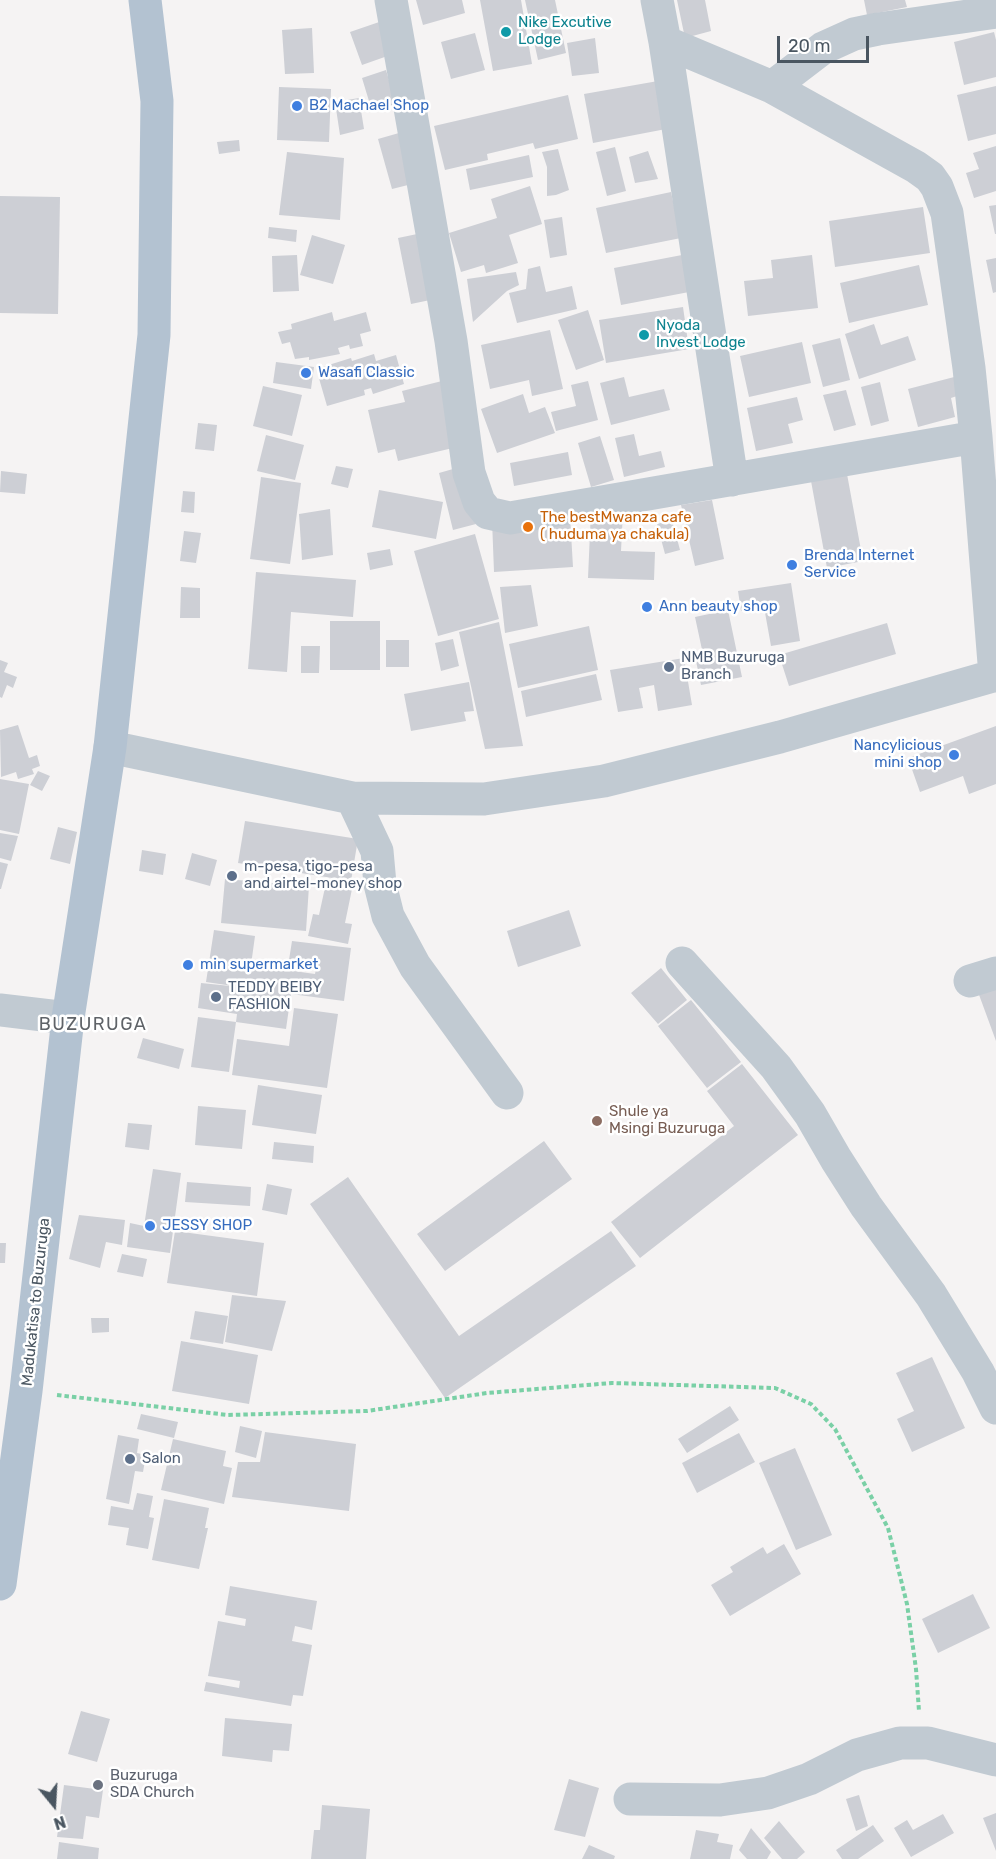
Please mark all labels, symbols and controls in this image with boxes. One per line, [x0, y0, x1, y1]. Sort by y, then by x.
place label: Nike Excutive Lodge [518, 14, 612, 49]
scale bar [780, 24, 872, 62]
marker: Nike Excutive Lodge [499, 25, 513, 39]
text: 20 m [788, 35, 830, 57]
place label: B2 Machael Shop [309, 97, 429, 115]
marker: B2 Machael Shop [290, 99, 304, 113]
place label: Nyoda Invest Lodge [656, 317, 746, 352]
marker: Nyoda Invest Lodge [637, 328, 651, 342]
place label: Wasafi Classic [318, 364, 415, 382]
marker: Wasafi Classic [299, 366, 313, 380]
place label: The bestMwanza cafe ( huduma ya chakula) [540, 509, 692, 544]
marker: The bestMwanza cafe ( huduma ya chakula) [521, 520, 535, 534]
place label: Brenda Internet Service [804, 547, 914, 582]
marker: Brenda Internet Service [785, 558, 799, 572]
place label: Ann beauty shop [659, 598, 778, 616]
marker: Ann beauty shop [640, 600, 654, 614]
place label: NMB Buzuruga Branch [681, 649, 785, 684]
marker: NMB Buzuruga Branch [662, 660, 676, 674]
place label: Nancylicious mini shop [853, 737, 942, 772]
marker: Nancylicious mini shop [947, 748, 961, 762]
place label: m-pesa, tigo-pesa and airtel-money shop [244, 858, 402, 893]
marker: m-pesa, tigo-pesa and airtel-money shop [225, 869, 239, 883]
place label: min supermarket [200, 956, 318, 974]
marker: min supermarket [181, 958, 195, 972]
place label: TEDDY BEIBY FASHION [228, 979, 322, 1014]
marker: TEDDY BEIBY FASHION [209, 990, 223, 1004]
district label: BUZURUGA [39, 1014, 147, 1036]
place label: Shule ya Msingi Buzuruga [609, 1103, 725, 1138]
marker: Shule ya Msingi Buzuruga [590, 1114, 604, 1128]
street label: Madukatisa to Buzuruga [18, 1217, 54, 1387]
place label: JESSY SHOP [162, 1217, 252, 1235]
marker: JESSY SHOP [143, 1219, 157, 1233]
place label: Salon [142, 1450, 181, 1468]
marker: Salon [123, 1452, 137, 1466]
place label: Buzuruga SDA Church [110, 1767, 194, 1802]
north arrow [24, 1775, 84, 1835]
marker: Buzuruga SDA Church [91, 1778, 105, 1792]
text: N [51, 1812, 68, 1833]

